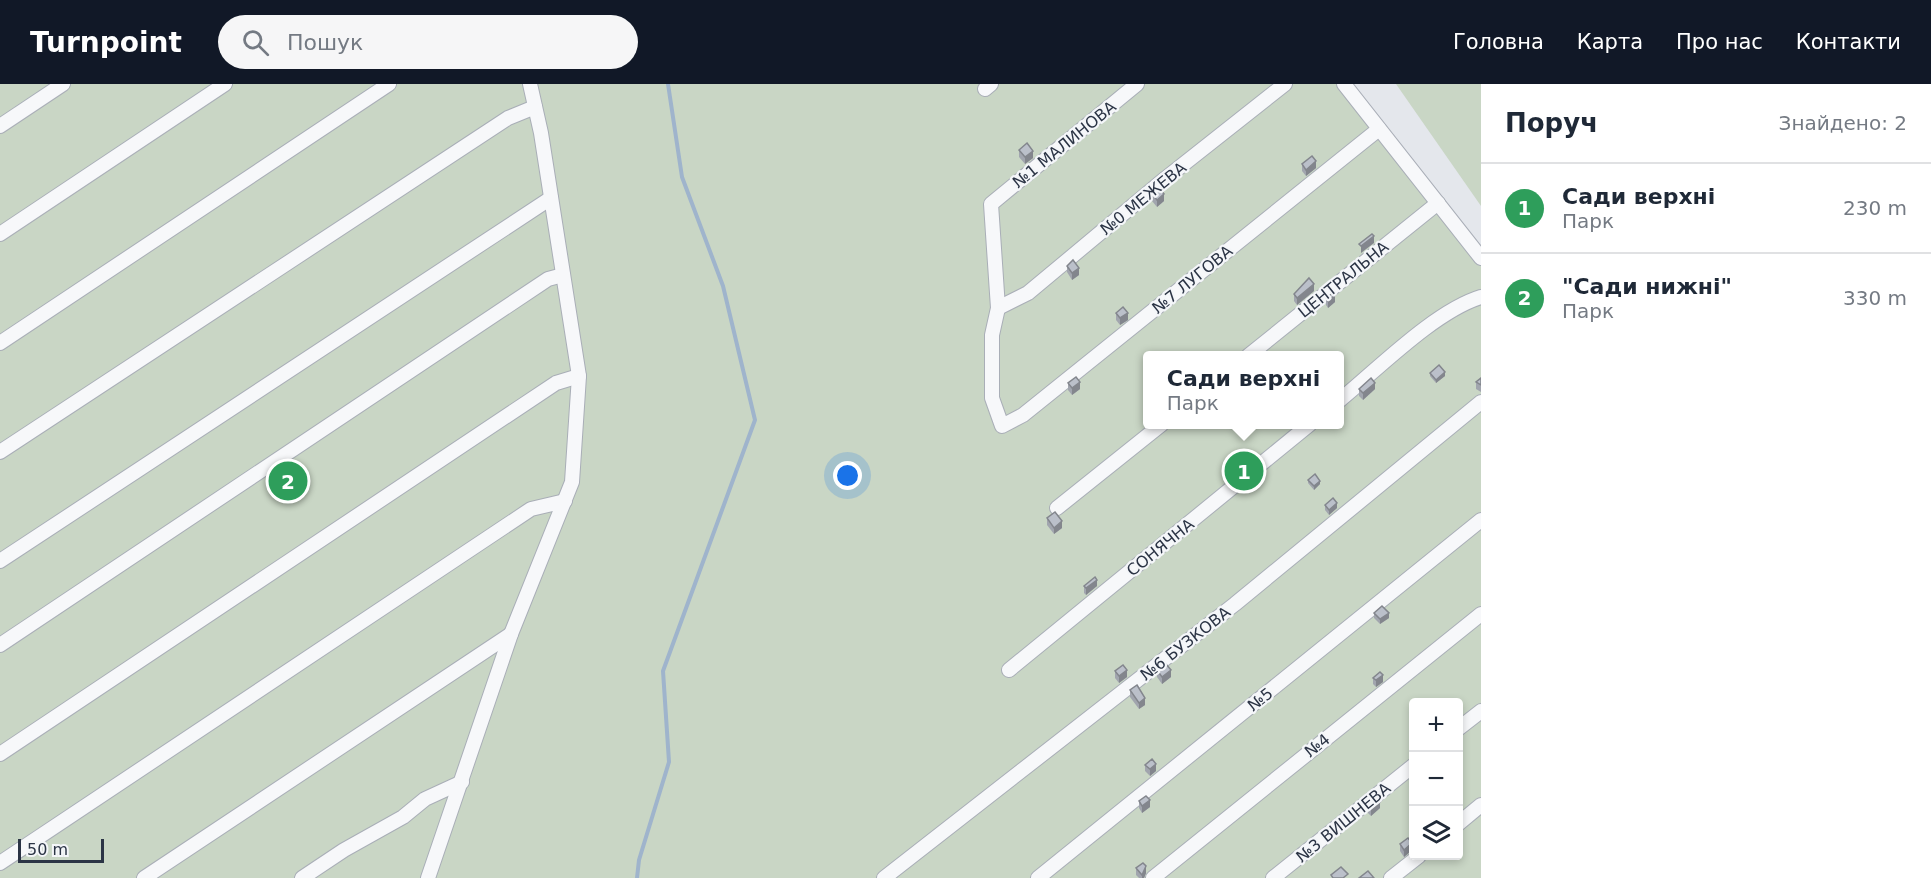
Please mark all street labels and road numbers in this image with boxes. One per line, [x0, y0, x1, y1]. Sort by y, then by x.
street label: №1 МАЛИНОВА [1009, 97, 1120, 192]
street label: №0 МЕЖЕВА [1096, 158, 1190, 239]
street label: ЦЕНТРАЛЬНА [1294, 237, 1392, 322]
street label: №7 ЛУГОВА [1148, 241, 1236, 318]
street label: СОНЯЧНА [1123, 515, 1198, 580]
street label: №6 БУЗКОВА [1137, 602, 1234, 684]
street label: №5 [1244, 684, 1277, 715]
street label: №4 [1301, 730, 1334, 761]
street label: №3 ВИШНЕВА [1292, 778, 1394, 866]

